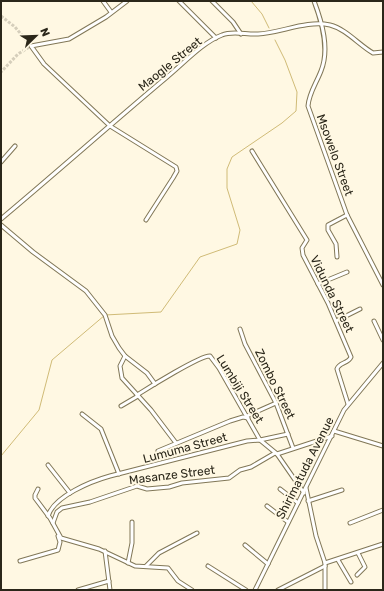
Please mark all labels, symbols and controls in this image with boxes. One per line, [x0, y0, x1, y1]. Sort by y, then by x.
north arrow [16, 16, 56, 56]
text: N [37, 26, 52, 39]
street label: Maogle Street [135, 34, 205, 94]
street label: Msowelo Street [314, 112, 356, 198]
street label: Vidunda Street [307, 253, 357, 335]
street label: Zombo Street [252, 347, 298, 422]
street label: Lumbiji Street [213, 352, 267, 426]
street label: Shirimatuda Avenue [273, 414, 337, 521]
street label: Lumuma Street [141, 430, 229, 466]
street label: Masanze Street [128, 463, 216, 487]

